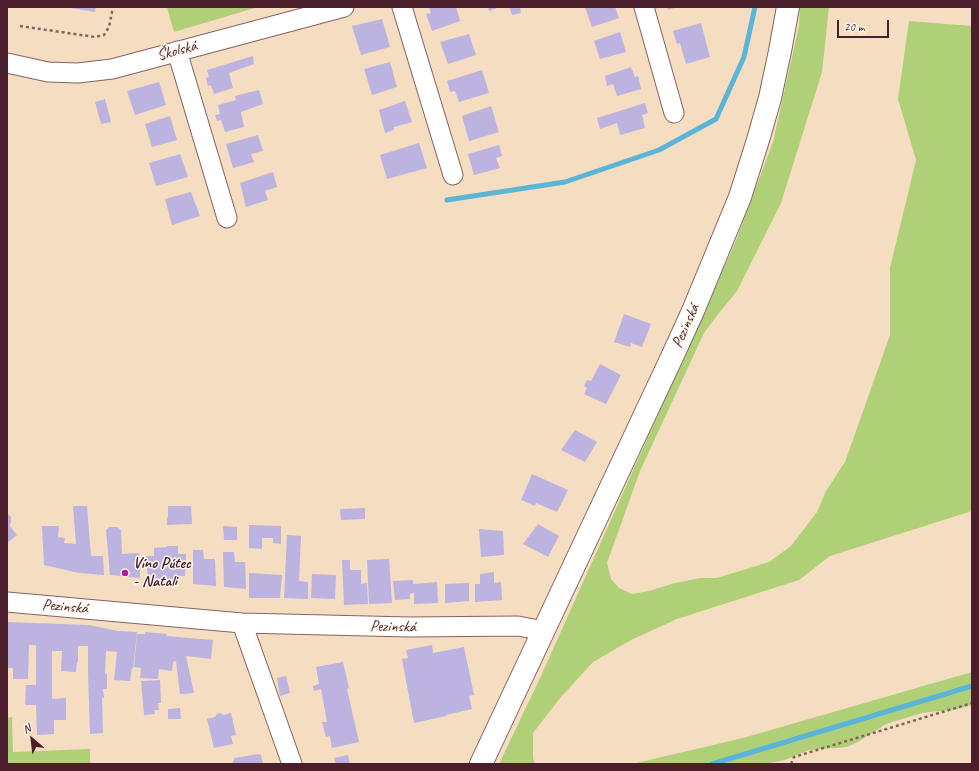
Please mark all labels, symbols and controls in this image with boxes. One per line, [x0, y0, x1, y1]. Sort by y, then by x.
scale bar [839, 12, 891, 38]
text: 20 m [844, 19, 864, 35]
street label: Školská [155, 36, 199, 66]
street label: Pezinská [668, 301, 704, 351]
place label: Víno Pútec - Natali [133, 554, 191, 592]
marker: Víno Pútec - Natali [120, 568, 130, 578]
street label: Pezinská [41, 595, 89, 619]
street label: Pezinská [370, 617, 416, 637]
north arrow [12, 719, 52, 759]
text: N [20, 721, 33, 736]

